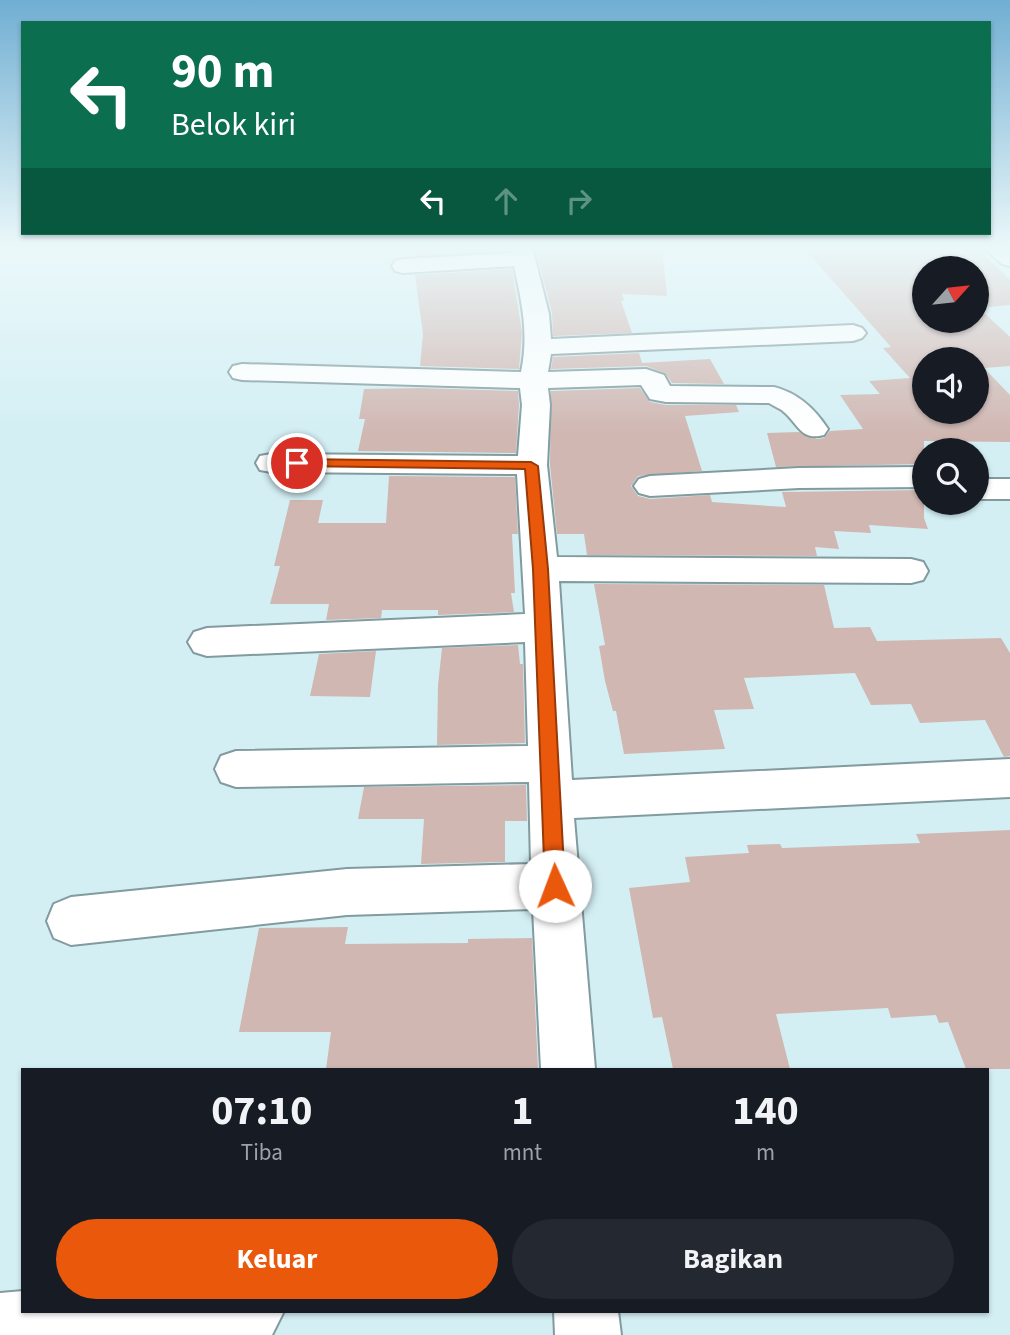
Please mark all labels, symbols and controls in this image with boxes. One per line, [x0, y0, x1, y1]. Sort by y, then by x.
text: 90 m [171, 37, 275, 107]
icon: left [56, 49, 147, 140]
text: Belok kiri [171, 102, 296, 148]
icon: left [414, 182, 452, 220]
icon: ahead [487, 182, 525, 220]
icon: right [560, 182, 598, 220]
north arrow [912, 256, 989, 332]
map controls [912, 256, 989, 515]
button: sound [912, 347, 989, 424]
pin [267, 433, 327, 493]
button: search [912, 438, 989, 515]
icon: arrive [278, 444, 316, 482]
position arrow [518, 849, 592, 923]
text: 07:10 [211, 1081, 312, 1141]
text: 1 [511, 1081, 533, 1141]
text: 140 [732, 1081, 799, 1141]
text: Tiba [241, 1136, 283, 1169]
text: mnt [503, 1136, 542, 1169]
text: m [756, 1136, 775, 1169]
button: Keluar [56, 1219, 498, 1299]
button: Bagikan [512, 1219, 954, 1299]

